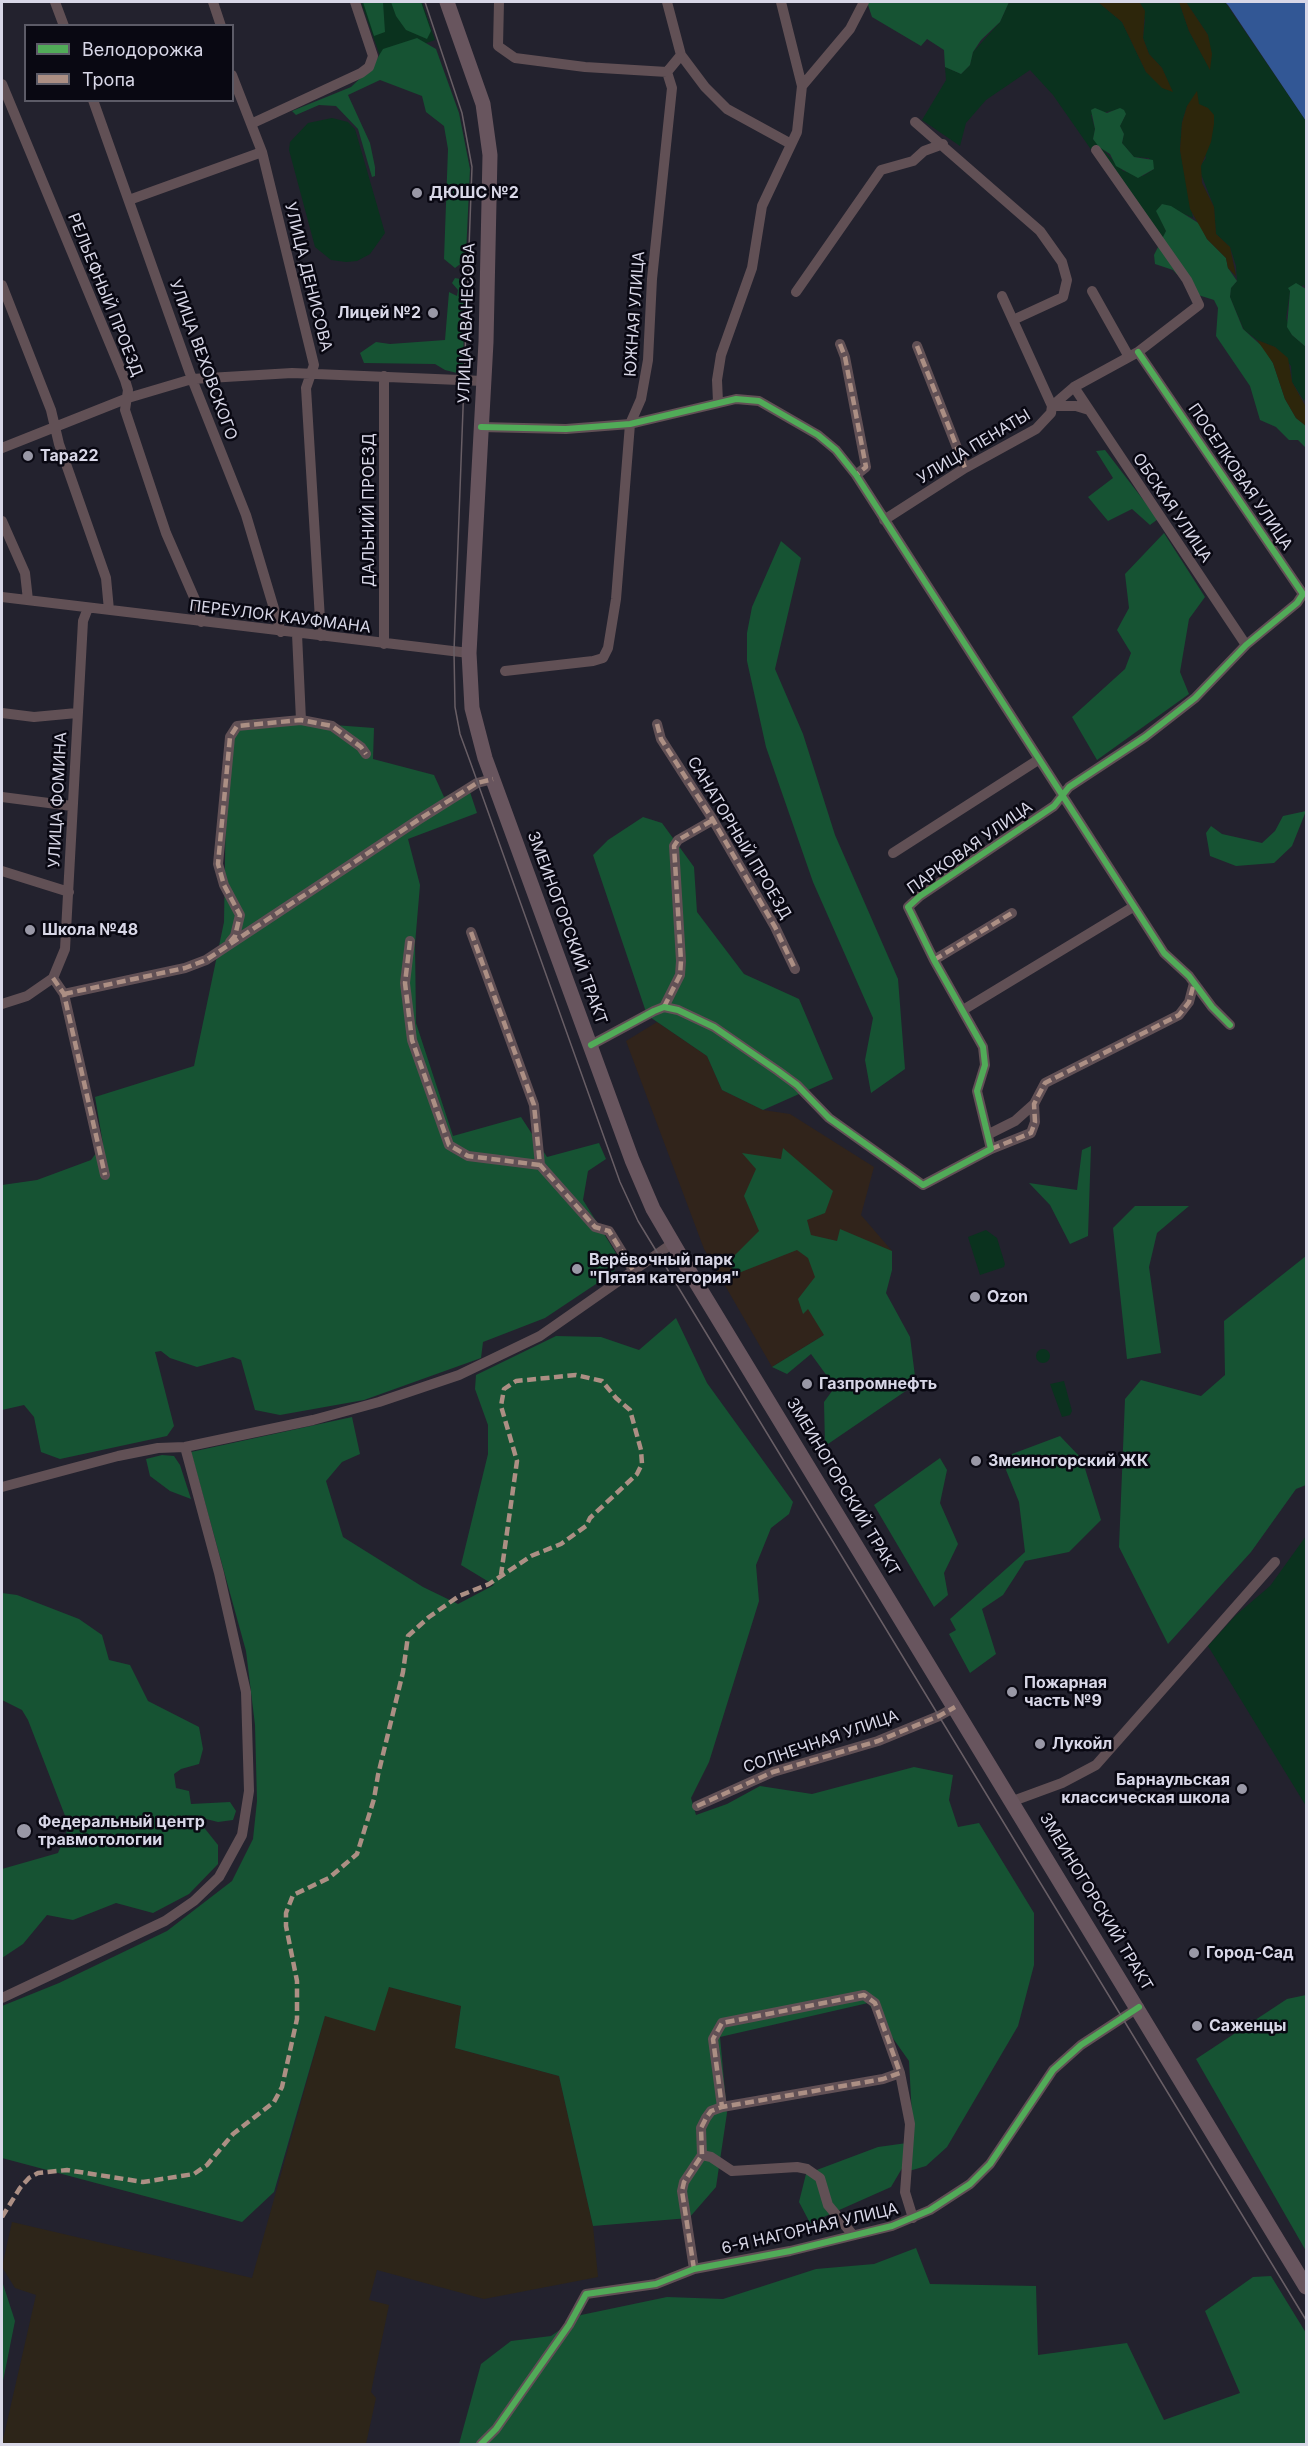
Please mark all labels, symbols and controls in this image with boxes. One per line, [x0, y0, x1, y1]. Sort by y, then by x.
legend [24, 24, 234, 102]
text: Велодорожка [82, 39, 203, 60]
text: Тропа [82, 69, 135, 90]
place label: ДЮШС №2 [429, 183, 519, 203]
marker: ДЮШС №2 [410, 186, 424, 200]
street label: УЛИЦА ДЕНИСОВА [280, 200, 336, 354]
street label: РЕЛЬЕФНЫЙ ПРОЕЗД [63, 210, 147, 380]
street label: УЛИЦА АВАНЕСОВА [455, 242, 479, 404]
street label: ЮЖНАЯ УЛИЦА [621, 250, 649, 378]
street label: УЛИЦА ВЕХОВСКОГО [165, 277, 241, 443]
place label: Лицей №2 [338, 303, 421, 323]
marker: Лицей №2 [426, 306, 440, 320]
street label: ПОСЕЛКОВАЯ УЛИЦА [1184, 400, 1296, 554]
street label: УЛИЦА ПЕНАТЫ [914, 406, 1034, 488]
street label: ДАЛЬНИЙ ПРОЕЗД [359, 433, 379, 587]
place label: Тара22 [40, 446, 98, 466]
marker: Тара22 [21, 449, 35, 463]
street label: ОБСКАЯ УЛИЦА [1128, 450, 1216, 566]
street label: ПЕРЕУЛОК КАУФМАНА [188, 596, 372, 638]
street label: УЛИЦА ФОМИНА [45, 732, 71, 868]
street label: САНАТОРНЫЙ ПРОЕЗД [683, 753, 795, 923]
street label: ПАРКОВАЯ УЛИЦА [904, 798, 1036, 898]
street label: ЗМЕИНОГОРСКИЙ ТРАКТ [523, 829, 611, 1027]
place label: Школа №48 [42, 920, 138, 940]
marker: Школа №48 [23, 923, 37, 937]
place label: Верёвочный парк "Пятая категория" [589, 1250, 740, 1288]
marker: Верёвочный парк "Пятая категория" [570, 1262, 584, 1276]
place label: Ozon [987, 1287, 1028, 1307]
marker: Ozon [968, 1290, 982, 1304]
place label: Газпромнефть [819, 1374, 937, 1394]
marker: Газпромнефть [800, 1377, 814, 1391]
street label: ЗМЕИНОГОРСКИЙ ТРАКТ [782, 1395, 904, 1579]
place label: Змеиногорский ЖК [988, 1451, 1148, 1471]
marker: Змеиногорский ЖК [969, 1454, 983, 1468]
place label: Пожарная часть №9 [1024, 1673, 1107, 1711]
marker: Пожарная часть №9 [1005, 1685, 1019, 1699]
street label: СОЛНЕЧНАЯ УЛИЦА [741, 1706, 901, 1778]
place label: Лукойл [1052, 1734, 1112, 1754]
marker: Лукойл [1033, 1737, 1047, 1751]
place label: Барнаульская классическая школа [1061, 1770, 1230, 1808]
marker: Барнаульская классическая школа [1235, 1782, 1249, 1796]
street label: ЗМЕИНОГОРСКИЙ ТРАКТ [1035, 1810, 1157, 1994]
place label: Федеральный центр травмотологии [38, 1812, 205, 1850]
marker: Федеральный центр травмотологии [15, 1822, 33, 1840]
place label: Город-Сад [1206, 1943, 1294, 1963]
marker: Город-Сад [1187, 1946, 1201, 1960]
place label: Саженцы [1209, 2016, 1287, 2036]
marker: Саженцы [1190, 2019, 1204, 2033]
street label: 6-Я НАГОРНАЯ УЛИЦА [720, 2199, 900, 2259]

